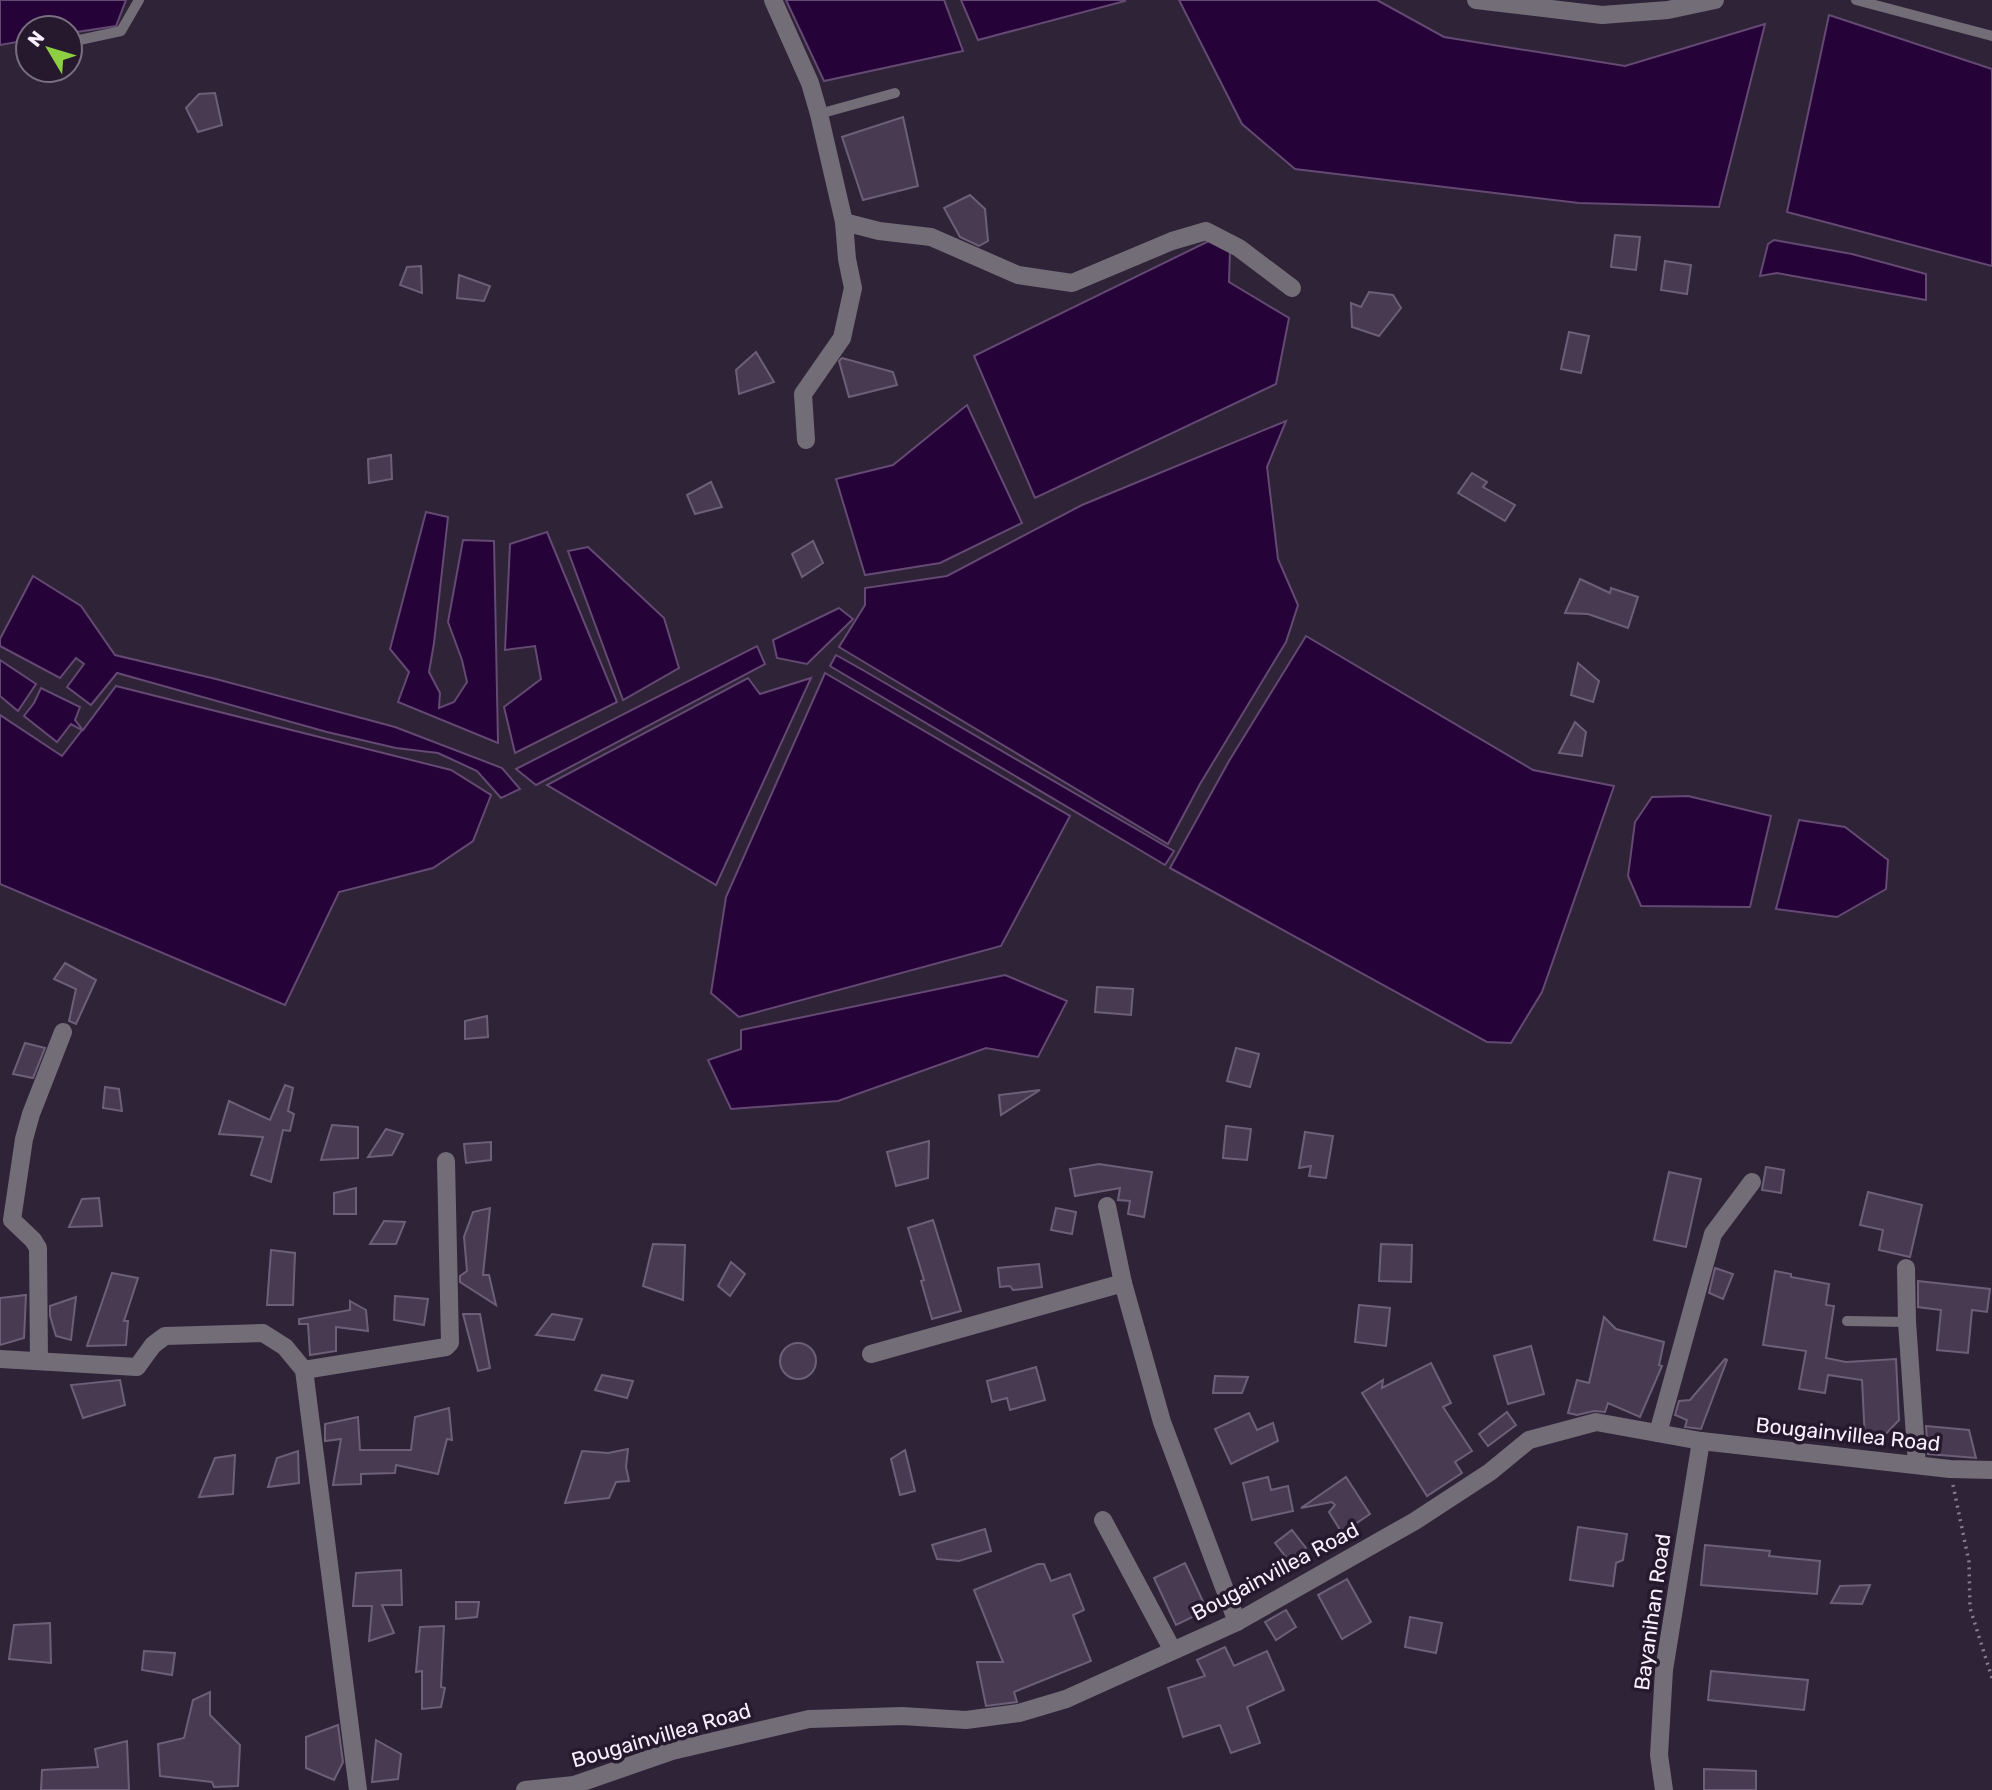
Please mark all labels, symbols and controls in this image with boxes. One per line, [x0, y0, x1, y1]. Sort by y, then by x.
north arrow [14, 14, 84, 84]
text: N [23, 26, 49, 51]
street label: Bougainvillea Road [1754, 1412, 1942, 1456]
street label: Bougainvillea Road [1187, 1516, 1363, 1626]
street label: Bayanihan Road [1629, 1532, 1675, 1692]
street label: Bougainvillea Road [568, 1697, 754, 1773]

